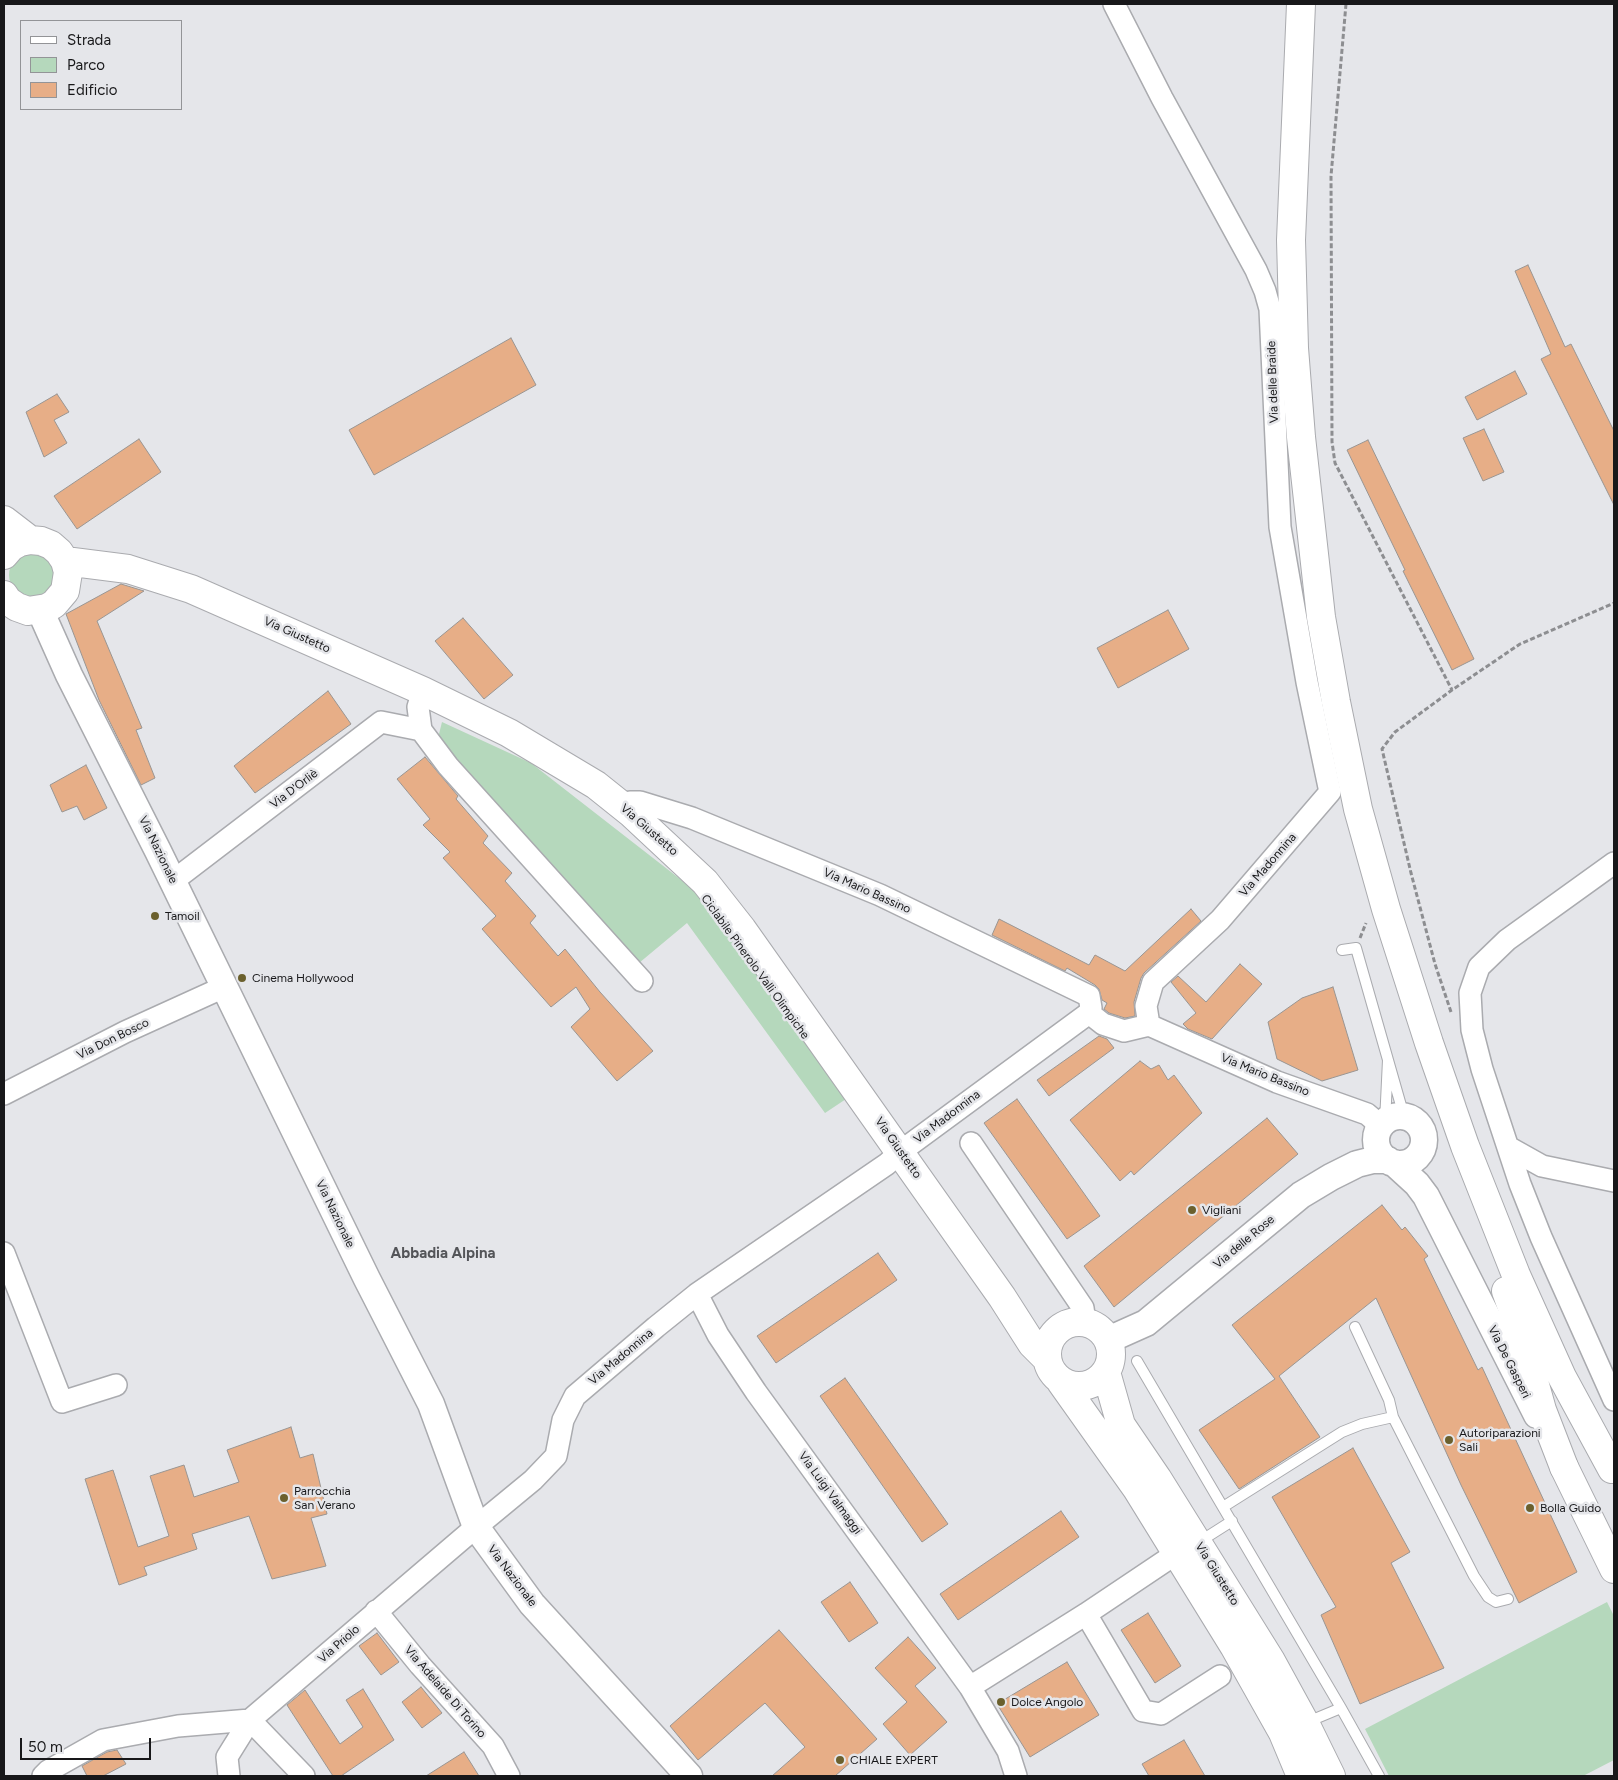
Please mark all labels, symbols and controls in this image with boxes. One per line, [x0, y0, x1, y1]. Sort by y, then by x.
legend [20, 20, 182, 110]
text: Strada [67, 31, 111, 49]
text: Parco [67, 56, 105, 74]
text: Edificio [67, 81, 117, 99]
street label: Via delle Braide [1264, 341, 1282, 423]
street label: Via Giustetto [261, 614, 333, 656]
street label: Via D'Orliè [267, 766, 321, 812]
street label: Via Giustetto [617, 801, 681, 859]
street label: Via Nazionale [135, 814, 181, 886]
street label: Via Madonnina [1237, 830, 1299, 900]
street label: Via Mario Bassino [821, 865, 913, 917]
street label: Ciclabile Pinerolo Valli Olimpiche [698, 892, 812, 1042]
place label: Tamoil [165, 909, 200, 923]
marker: Tamoil [149, 910, 161, 922]
place label: Cinema Hollywood [252, 971, 354, 985]
marker: Cinema Hollywood [236, 972, 248, 984]
street label: Via Don Bosco [75, 1015, 151, 1063]
street label: Via Mario Bassino [1219, 1051, 1311, 1099]
street label: Via Madonnina [911, 1087, 983, 1147]
street label: Via Giustetto [872, 1115, 924, 1181]
street label: Via Nazionale [312, 1178, 358, 1250]
place label: Vigliani [1202, 1203, 1241, 1217]
marker: Vigliani [1186, 1204, 1198, 1216]
street label: Via delle Rose [1211, 1212, 1277, 1272]
district label: Abbadia Alpina [391, 1245, 495, 1263]
street label: Via De Gasperi [1485, 1323, 1533, 1401]
street label: Via Madonnina [586, 1326, 656, 1388]
place label: Autoriparazioni Sali [1459, 1426, 1541, 1454]
marker: Autoriparazioni Sali [1443, 1434, 1455, 1446]
street label: Via Luigi Valmaggi [795, 1449, 865, 1537]
place label: Parrocchia San Verano [294, 1484, 355, 1512]
marker: Parrocchia San Verano [278, 1492, 290, 1504]
place label: Bolla Guido [1540, 1501, 1601, 1515]
marker: Bolla Guido [1524, 1502, 1536, 1514]
street label: Via Giustetto [1192, 1540, 1242, 1608]
street label: Via Nazionale [484, 1542, 540, 1610]
street label: Via Priolo [315, 1622, 363, 1666]
street label: Via Adelaide Di Torino [401, 1643, 489, 1741]
place label: Dolce Angolo [1011, 1695, 1083, 1709]
marker: Dolce Angolo [995, 1696, 1007, 1708]
scale bar [22, 1728, 154, 1760]
text: 50 m [28, 1738, 63, 1756]
place label: CHIALE EXPERT [850, 1753, 938, 1767]
marker: CHIALE EXPERT [834, 1754, 846, 1766]

